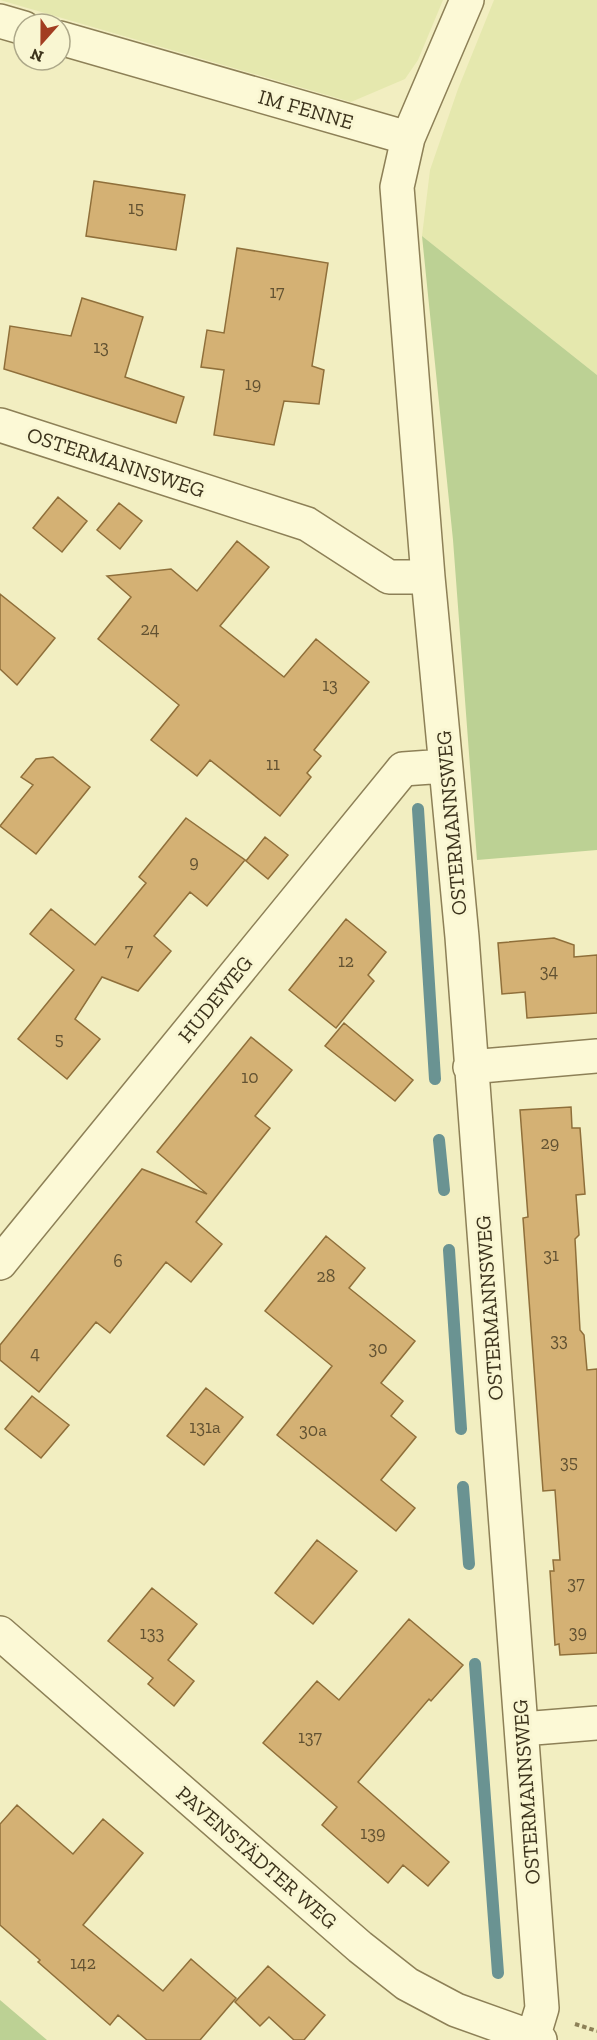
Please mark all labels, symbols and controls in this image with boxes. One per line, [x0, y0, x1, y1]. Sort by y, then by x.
north arrow [12, 12, 72, 72]
text: N [28, 44, 46, 67]
street label: IM FENNE [256, 84, 356, 134]
house number: 15 [128, 197, 144, 219]
house number: 17 [269, 281, 285, 303]
house number: 13 [93, 336, 109, 358]
house number: 19 [245, 373, 261, 395]
street label: OSTERMANNSWEG [24, 421, 208, 503]
house number: 24 [141, 618, 160, 640]
house number: 13 [322, 674, 338, 696]
street label: OSTERMANNSWEG [430, 730, 472, 916]
house number: 11 [266, 753, 280, 775]
house number: 9 [189, 851, 199, 873]
house number: 7 [125, 939, 134, 961]
house number: 12 [338, 950, 354, 972]
street label: HUDEWEG [172, 951, 258, 1047]
house number: 34 [540, 960, 559, 982]
house number: 5 [54, 1028, 64, 1050]
house number: 10 [241, 1066, 259, 1088]
house number: 29 [541, 1132, 559, 1154]
street label: OSTERMANNSWEG [470, 1215, 508, 1401]
house number: 31 [543, 1244, 559, 1266]
house number: 6 [113, 1250, 123, 1272]
house number: 28 [317, 1265, 335, 1287]
house number: 33 [550, 1329, 568, 1351]
house number: 30 [368, 1337, 388, 1359]
house number: 4 [30, 1342, 40, 1364]
house number: 131a [189, 1416, 221, 1438]
house number: 30a [299, 1419, 327, 1441]
house number: 35 [560, 1451, 578, 1473]
house number: 37 [567, 1572, 585, 1594]
house number: 39 [569, 1621, 587, 1643]
house number: 133 [140, 1622, 164, 1644]
street label: OSTERMANNSWEG [507, 1699, 545, 1885]
house number: 137 [298, 1726, 323, 1748]
street label: PAVENSTÄDTER WEG [171, 1780, 343, 1934]
house number: 139 [360, 1822, 386, 1844]
house number: 142 [70, 1952, 96, 1974]

